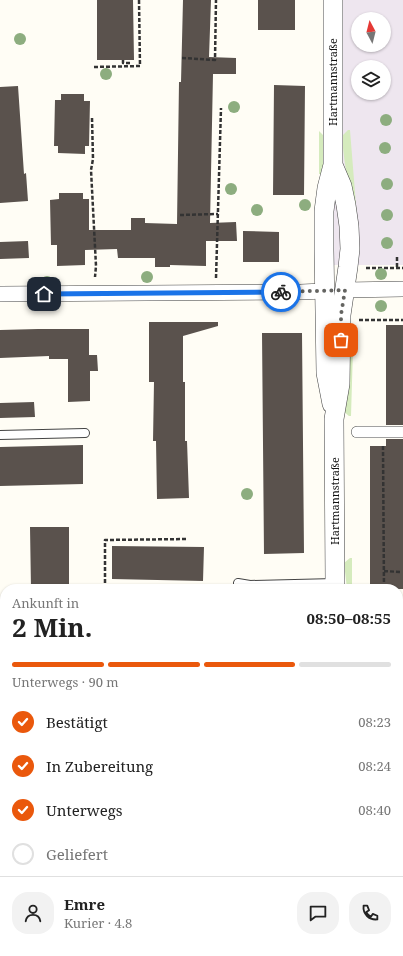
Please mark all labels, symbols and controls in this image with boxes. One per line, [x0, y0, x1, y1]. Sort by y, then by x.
north arrow [351, 12, 391, 52]
map controls [351, 12, 391, 100]
street label: Hartmannstraße [325, 38, 340, 126]
button: layers [351, 60, 391, 100]
courier [261, 272, 301, 312]
pin [27, 277, 61, 311]
icon: bike [270, 281, 292, 303]
icon: home [33, 283, 55, 305]
pin [324, 323, 358, 357]
icon: bag [330, 329, 352, 351]
street label: Hartmannstraße [327, 457, 342, 545]
text: Ankunft in [12, 594, 79, 612]
text: 08:50–08:55 [307, 608, 391, 628]
text: 2 Min. [12, 609, 92, 645]
text: Unterwegs · 90 m [12, 673, 119, 691]
icon: check [12, 711, 34, 733]
text: Bestätigt [46, 712, 108, 732]
text: 08:23 [358, 713, 391, 731]
icon: check [12, 755, 34, 777]
text: In Zubereitung [46, 756, 153, 776]
text: 08:24 [358, 757, 391, 775]
icon: check [12, 799, 34, 821]
text: Unterwegs [46, 800, 123, 820]
text: 08:40 [358, 801, 391, 819]
text: Geliefert [46, 844, 108, 864]
button: person [12, 892, 54, 934]
button: chat [297, 892, 339, 934]
button: phone [349, 892, 391, 934]
text: Emre [64, 894, 105, 914]
text: Kurier · 4.8 [64, 914, 132, 932]

